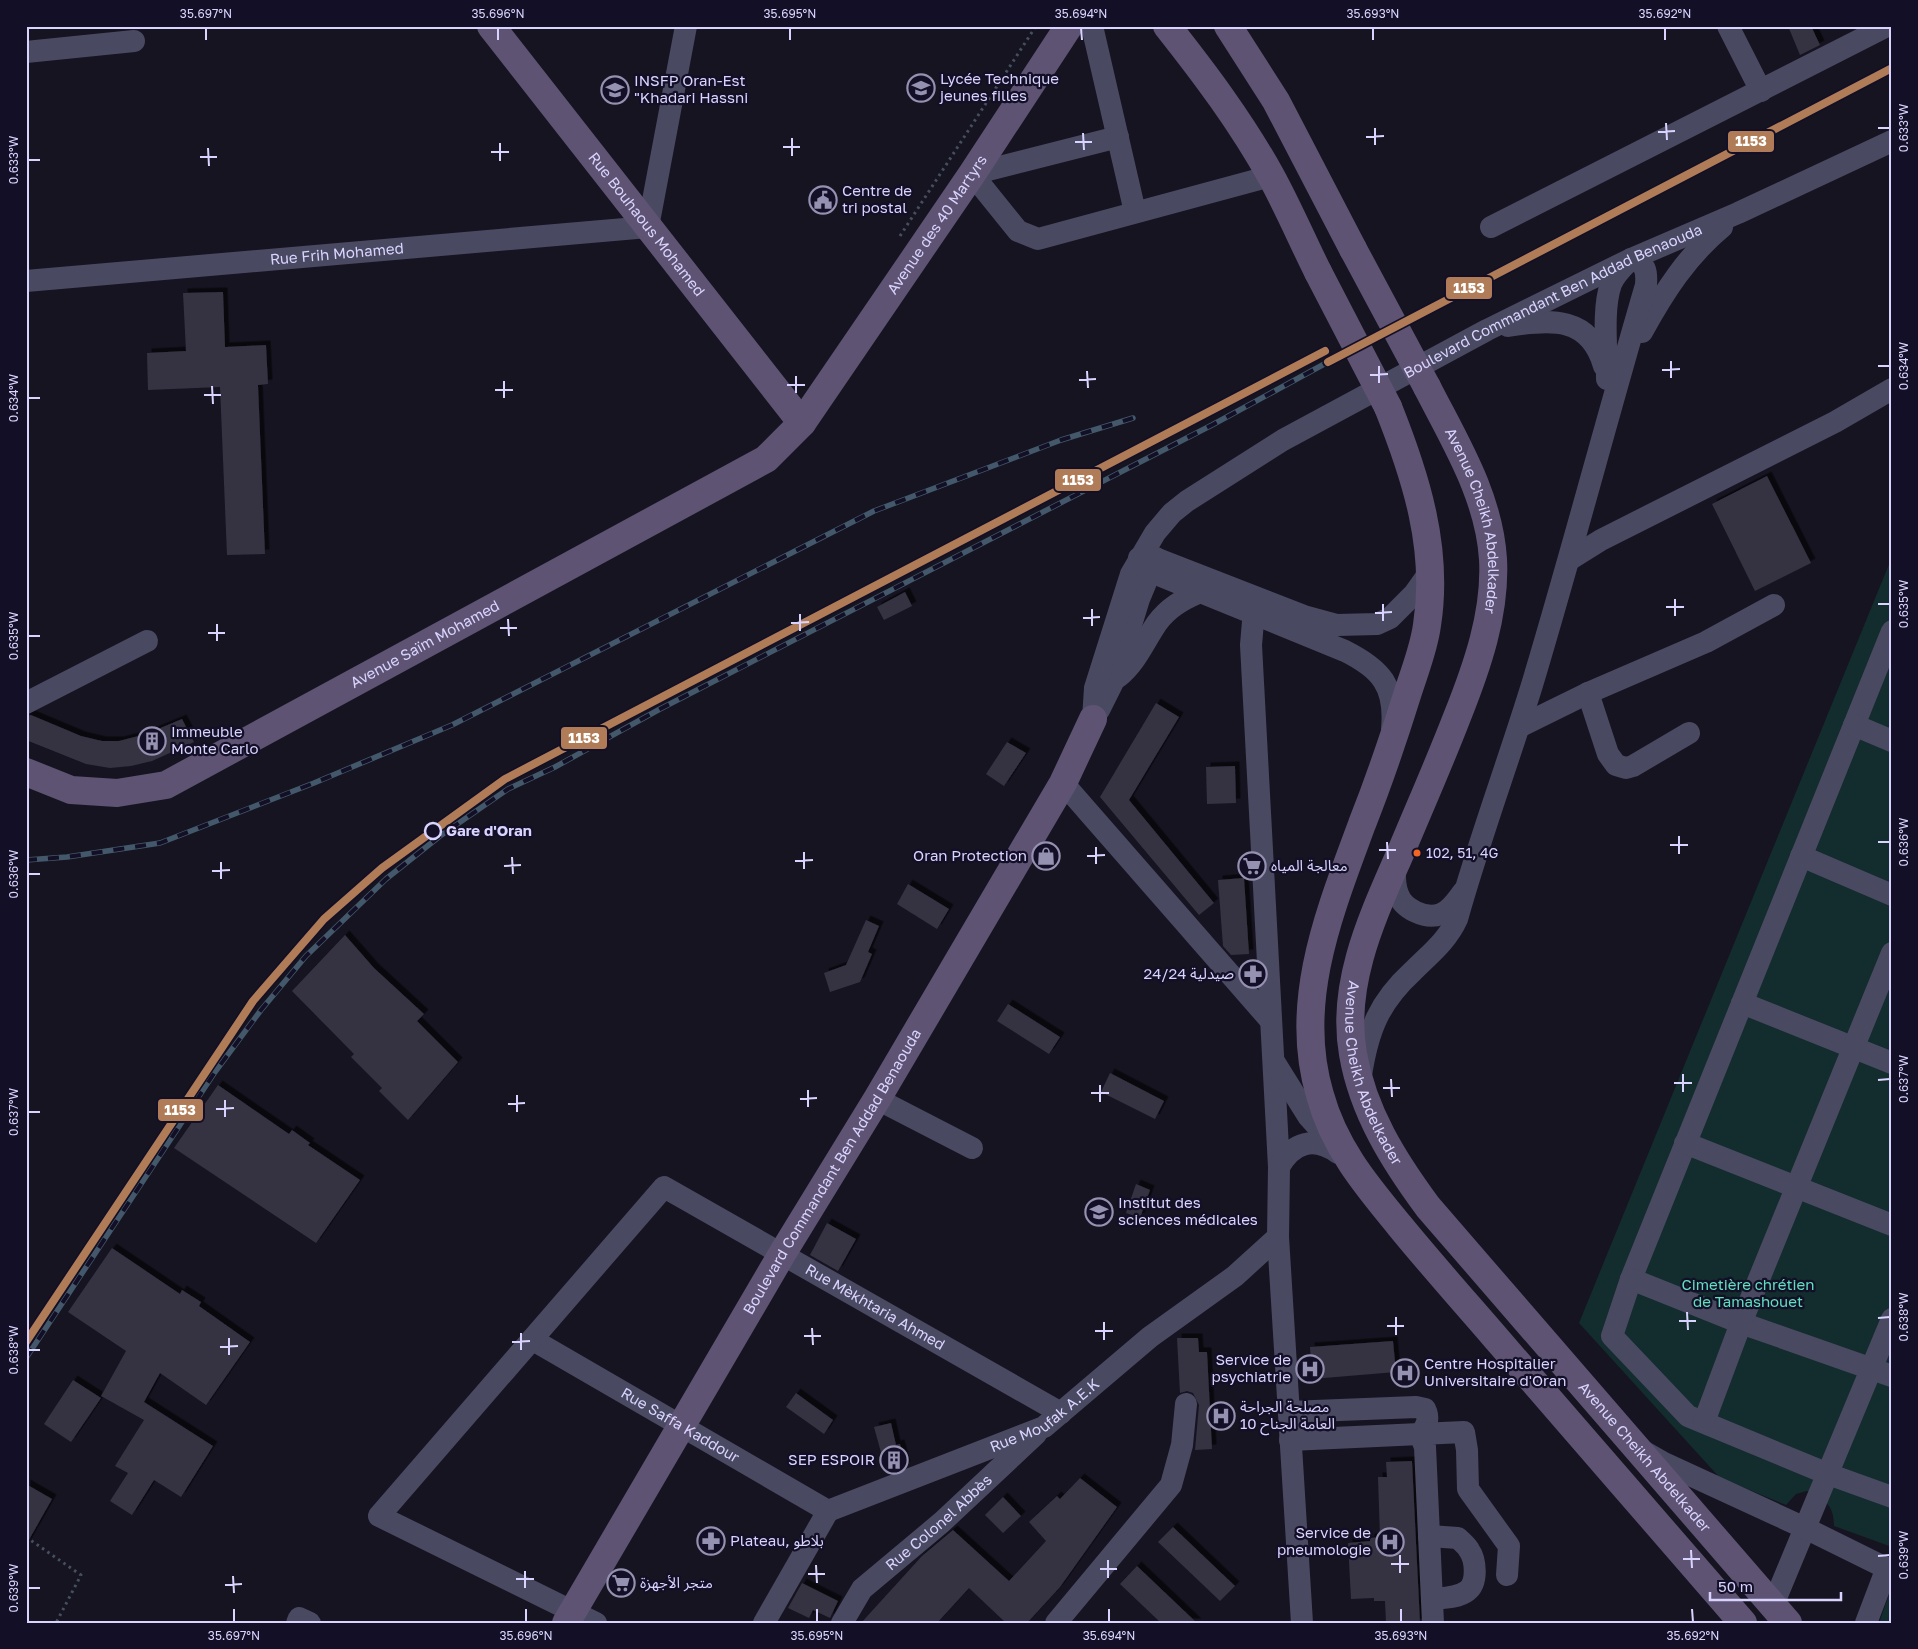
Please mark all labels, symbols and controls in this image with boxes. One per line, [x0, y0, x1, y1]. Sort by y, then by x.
text: 35.697°N [180, 6, 232, 21]
text: 35.696°N [471, 6, 525, 21]
text: 35.695°N [764, 6, 816, 21]
text: 35.694°N [1055, 6, 1107, 21]
text: 35.693°N [1347, 6, 1399, 21]
text: 35.692°N [1639, 6, 1691, 21]
place label: Lycée Technique jeunes filles [939, 69, 1059, 104]
place label: INSFP Oran-Est "Khadari Hassni [634, 71, 748, 106]
school or university icon: Lycée Technique jeunes filles [906, 73, 936, 103]
school or university icon: INSFP Oran-Est "Khadari Hassni [600, 75, 630, 105]
text: 0.633°W [1896, 103, 1911, 152]
line badge: 1153 [1727, 130, 1775, 153]
text: 1153 [1735, 132, 1767, 149]
text: 0.633°W [6, 135, 21, 184]
street label: Rue Bouhaous Mohamed [585, 148, 709, 299]
street label: Avenue des 40 Martyrs [883, 151, 990, 297]
place label: Centre de tri postal [842, 181, 912, 216]
public building icon: Centre de tri postal [808, 185, 838, 215]
street label: Boulevard Commandant Ben Addad Benaouda [1400, 220, 1704, 381]
street label: Rue Frih Mohamed [269, 238, 404, 268]
line badge: 1153 [1445, 276, 1493, 300]
text: 1153 [1453, 279, 1485, 296]
text: 0.634°W [1896, 341, 1911, 390]
text: 0.634°W [6, 373, 21, 422]
street label: Avenue Cheikh Abdelkader [1442, 424, 1503, 615]
line badge: 1153 [1054, 468, 1102, 492]
text: 1153 [1062, 471, 1094, 488]
text: 0.635°W [1896, 579, 1911, 628]
street label: Avenue Saïm Mohamed [347, 596, 502, 691]
text: 0.635°W [6, 611, 21, 660]
place label: Immeuble Monte Carlo [171, 722, 259, 757]
building icon: Immeuble Monte Carlo [137, 726, 167, 756]
line badge: 1153 [560, 726, 608, 750]
text: 1153 [568, 729, 600, 746]
text: 0.636°W [1896, 817, 1911, 866]
place label: Gare d'Oran [446, 821, 532, 839]
marker: Gare d'Oran [424, 822, 442, 840]
shop icon: Oran Protection [1031, 841, 1061, 871]
place label: 102, 51, 4G [1426, 844, 1498, 861]
place label: Oran Protection [913, 846, 1027, 864]
marker: 102, 51, 4G [1412, 848, 1422, 858]
text: 0.636°W [6, 849, 21, 898]
supermarket icon: معالجة المياه [1237, 851, 1267, 881]
place label: معالجة المياه [1271, 856, 1348, 874]
pharmacy icon: صيدلية 24/24 [1238, 959, 1268, 989]
place label: صيدلية 24/24 [1143, 964, 1234, 982]
street label: Avenue Cheikh Abdelkader [1342, 979, 1407, 1168]
street label: Boulevard Commandant Ben Addad Benaouda [739, 1025, 924, 1317]
text: 0.637°W [1896, 1055, 1911, 1103]
text: 0.637°W [6, 1088, 21, 1136]
line badge: 1153 [157, 1098, 204, 1122]
text: 1153 [164, 1101, 196, 1118]
place label: Institut des sciences médicales [1118, 1193, 1258, 1228]
school or university icon: Institut des sciences médicales [1084, 1197, 1114, 1227]
street label: Rue Mèkhtaria Ahmed [802, 1259, 948, 1353]
park label: Cimetière chrétien de Tamashouet [1682, 1275, 1814, 1310]
text: 0.638°W [1896, 1292, 1911, 1341]
text: 0.638°W [6, 1325, 21, 1374]
place label: Service de psychiatrie [1211, 1350, 1291, 1385]
hospital icon: Service de psychiatrie [1295, 1354, 1325, 1384]
place label: Centre Hospitalier Universitaire d'Oran [1424, 1354, 1567, 1389]
hospital icon: Centre Hospitalier Universitaire d'Oran [1390, 1358, 1420, 1388]
street label: Rue Moufak A.E.K [987, 1374, 1102, 1455]
street label: Avenue Cheikh Abdelkader [1575, 1378, 1715, 1536]
street label: Rue Saffa Kaddour [618, 1383, 743, 1466]
place label: مصلحة الجراحة العامة الجناح 10 [1240, 1397, 1335, 1436]
hospital icon: مصلحة الجراحة العامة الجناح 10 [1206, 1401, 1236, 1431]
building icon: SEP ESPOIR [879, 1445, 909, 1475]
place label: SEP ESPOIR [788, 1450, 875, 1468]
street label: Rue Colonel Abbès [881, 1470, 995, 1574]
place label: Service de pneumologie [1277, 1523, 1371, 1558]
pharmacy icon: Plateau, بلاطو [696, 1526, 726, 1556]
hospital icon: Service de pneumologie [1375, 1527, 1405, 1557]
text: 0.639°W [1896, 1530, 1911, 1579]
place label: Plateau, بلاطو [730, 1531, 824, 1550]
text: 0.639°W [6, 1563, 21, 1612]
supermarket icon: متجر الأجهزة [606, 1568, 636, 1598]
scale bar [1710, 1569, 1842, 1601]
place label: متجر الأجهزة [640, 1573, 713, 1592]
text: 50 m [1718, 1577, 1753, 1595]
text: 35.697°N [208, 1628, 260, 1643]
text: 35.696°N [499, 1628, 553, 1643]
text: 35.695°N [791, 1628, 843, 1643]
text: 35.694°N [1083, 1628, 1135, 1643]
text: 35.693°N [1375, 1628, 1427, 1643]
text: 35.692°N [1667, 1628, 1719, 1643]

